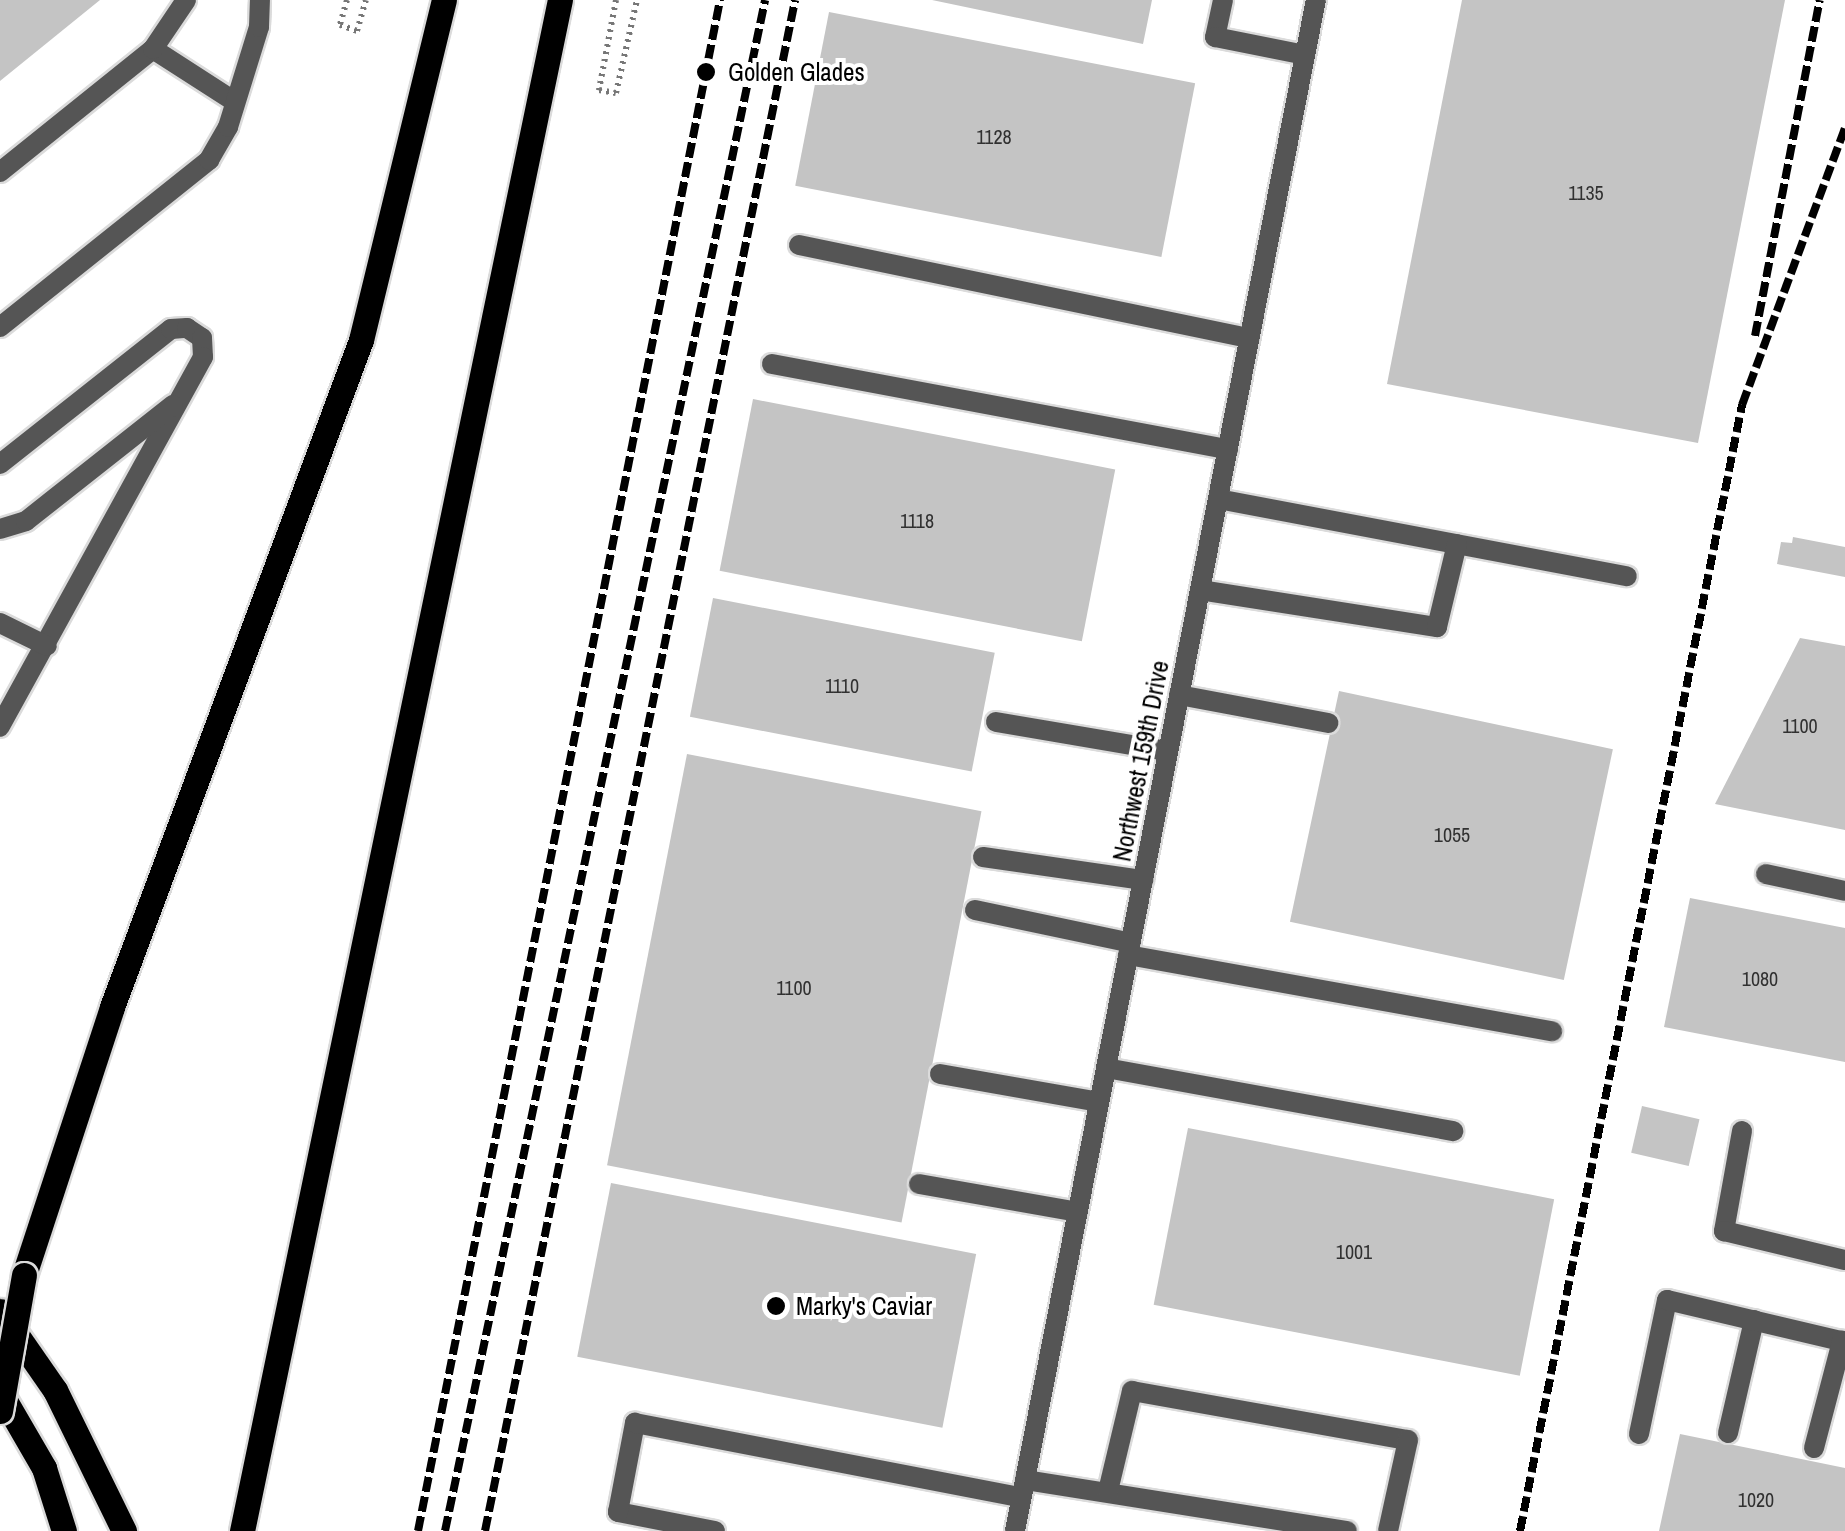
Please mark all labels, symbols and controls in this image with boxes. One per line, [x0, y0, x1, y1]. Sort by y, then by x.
place label: Golden Glades [728, 57, 865, 87]
marker: Golden Glades [693, 59, 719, 85]
house number: 1128 [976, 124, 1012, 148]
house number: 1135 [1568, 180, 1604, 204]
house number: 1118 [900, 508, 934, 532]
street label: Northwest 159th Drive [1107, 658, 1175, 864]
house number: 1110 [825, 673, 859, 697]
house number: 1100 [1782, 713, 1818, 737]
house number: 1055 [1434, 822, 1470, 846]
house number: 1080 [1742, 966, 1778, 990]
house number: 1100 [776, 975, 812, 999]
house number: 1001 [1336, 1239, 1372, 1263]
place label: Marky's Caviar [796, 1291, 932, 1321]
marker: Marky's Caviar [765, 1295, 787, 1317]
house number: 1020 [1738, 1487, 1774, 1511]

